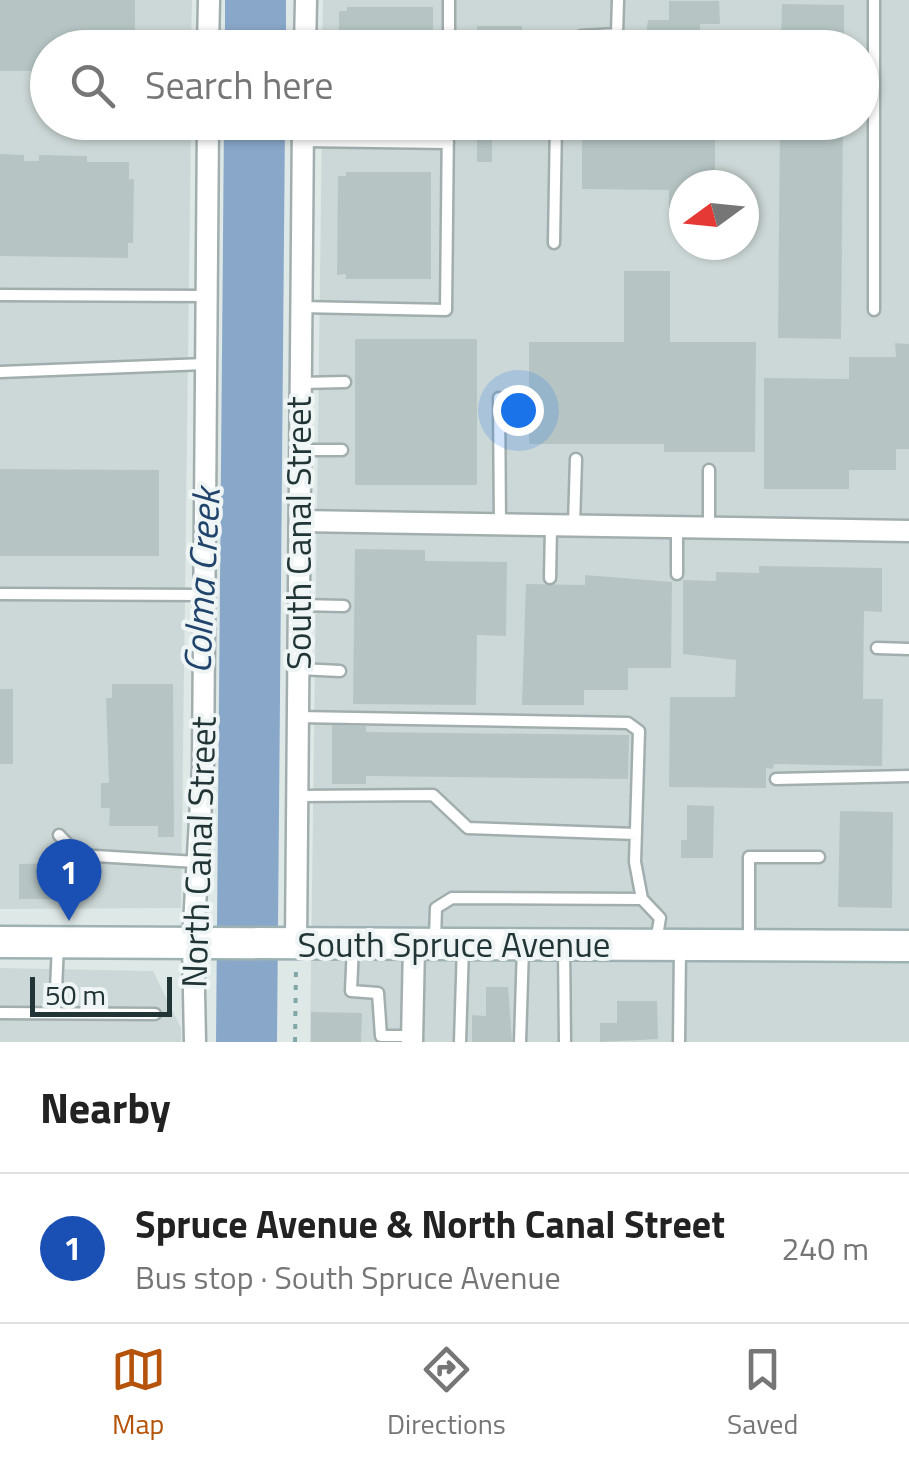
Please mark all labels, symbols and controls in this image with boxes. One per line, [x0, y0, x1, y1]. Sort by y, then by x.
search box [30, 30, 879, 140]
text: Search here [145, 56, 333, 114]
icon: search [65, 58, 120, 113]
north arrow [669, 170, 759, 260]
your location [493, 385, 544, 436]
street label: South Canal Street [271, 396, 325, 670]
water label: Colma Creek [167, 483, 235, 675]
street label: North Canal Street [166, 715, 230, 989]
pin: 1 [36, 838, 102, 921]
street label: South Spruce Avenue [298, 917, 610, 971]
scale bar [30, 972, 172, 1016]
text: 50 m [45, 973, 106, 1016]
text: Nearby [40, 1075, 171, 1139]
text: Spruce Avenue & North Canal Street [135, 1195, 725, 1253]
text: 1 [64, 1224, 81, 1272]
text: 240 m [781, 1224, 869, 1272]
text: Bus stop · South Spruce Avenue [135, 1253, 561, 1301]
tab: Map [111, 1342, 166, 1445]
tab: Directions [387, 1342, 506, 1445]
tab: Saved [727, 1342, 798, 1445]

